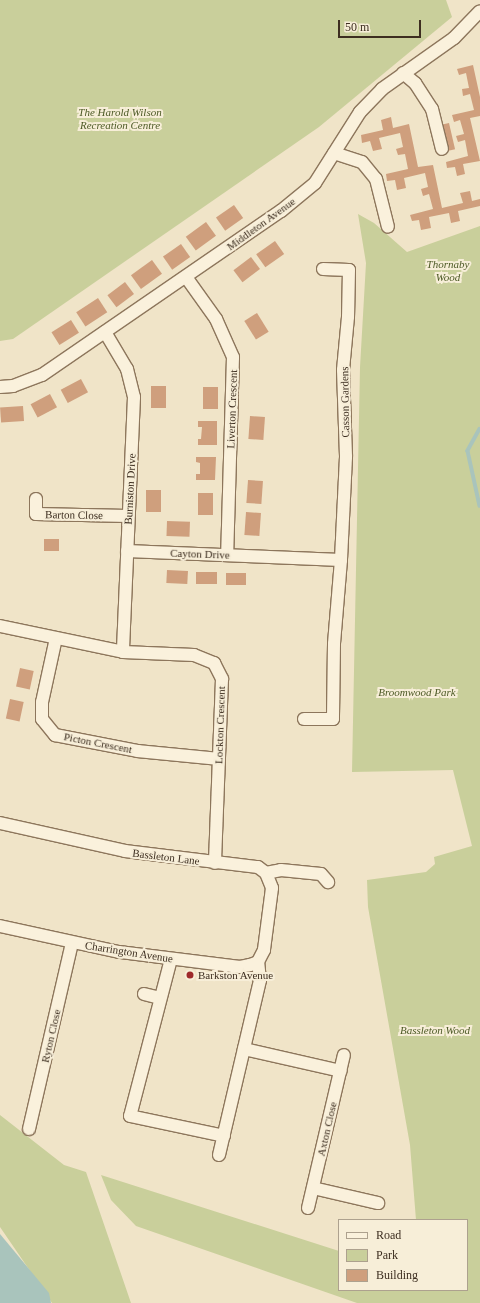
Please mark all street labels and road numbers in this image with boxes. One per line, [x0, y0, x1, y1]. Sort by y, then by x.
street label: Middleton Avenue [224, 195, 298, 253]
street label: Casson Gardens [338, 366, 352, 438]
street label: Liverton Crescent [224, 369, 240, 449]
street label: Burniston Drive [122, 453, 138, 525]
street label: Barton Close [45, 508, 103, 522]
street label: Cayton Drive [170, 546, 230, 562]
street label: Lockton Crescent [212, 686, 228, 764]
street label: Picton Crescent [63, 730, 133, 756]
street label: Bassleton Lane [132, 846, 200, 868]
street label: Charrington Avenue [84, 938, 174, 966]
street label: Ryton Close [38, 1008, 64, 1064]
street label: Axton Close [314, 1101, 340, 1157]

